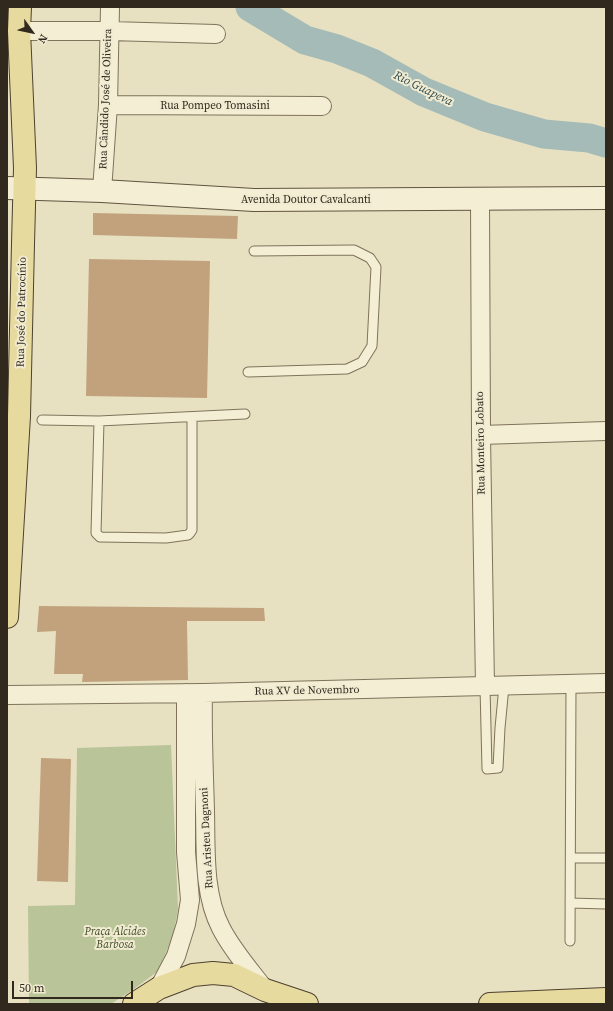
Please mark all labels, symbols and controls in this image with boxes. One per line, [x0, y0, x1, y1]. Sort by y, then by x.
north arrow [12, 12, 52, 52]
street label: Rua Cândido José de Oliveira [97, 28, 115, 170]
text: N [34, 31, 51, 46]
water label: Rio Guapeva [391, 68, 455, 110]
street label: Rua Pompeo Tomasini [160, 99, 270, 113]
street label: Avenida Doutor Cavalcanti [241, 193, 371, 207]
street label: Rua José do Patrocínio [14, 257, 30, 367]
street label: Rua Monteiro Lobato [473, 391, 489, 495]
street label: Rua XV de Novembro [254, 683, 360, 699]
street label: Rua Aristeu Dagnoni [198, 787, 216, 889]
park label: Praça Alcides Barbosa [85, 925, 145, 951]
scale bar [14, 973, 135, 999]
text: 50 m [19, 980, 45, 996]

